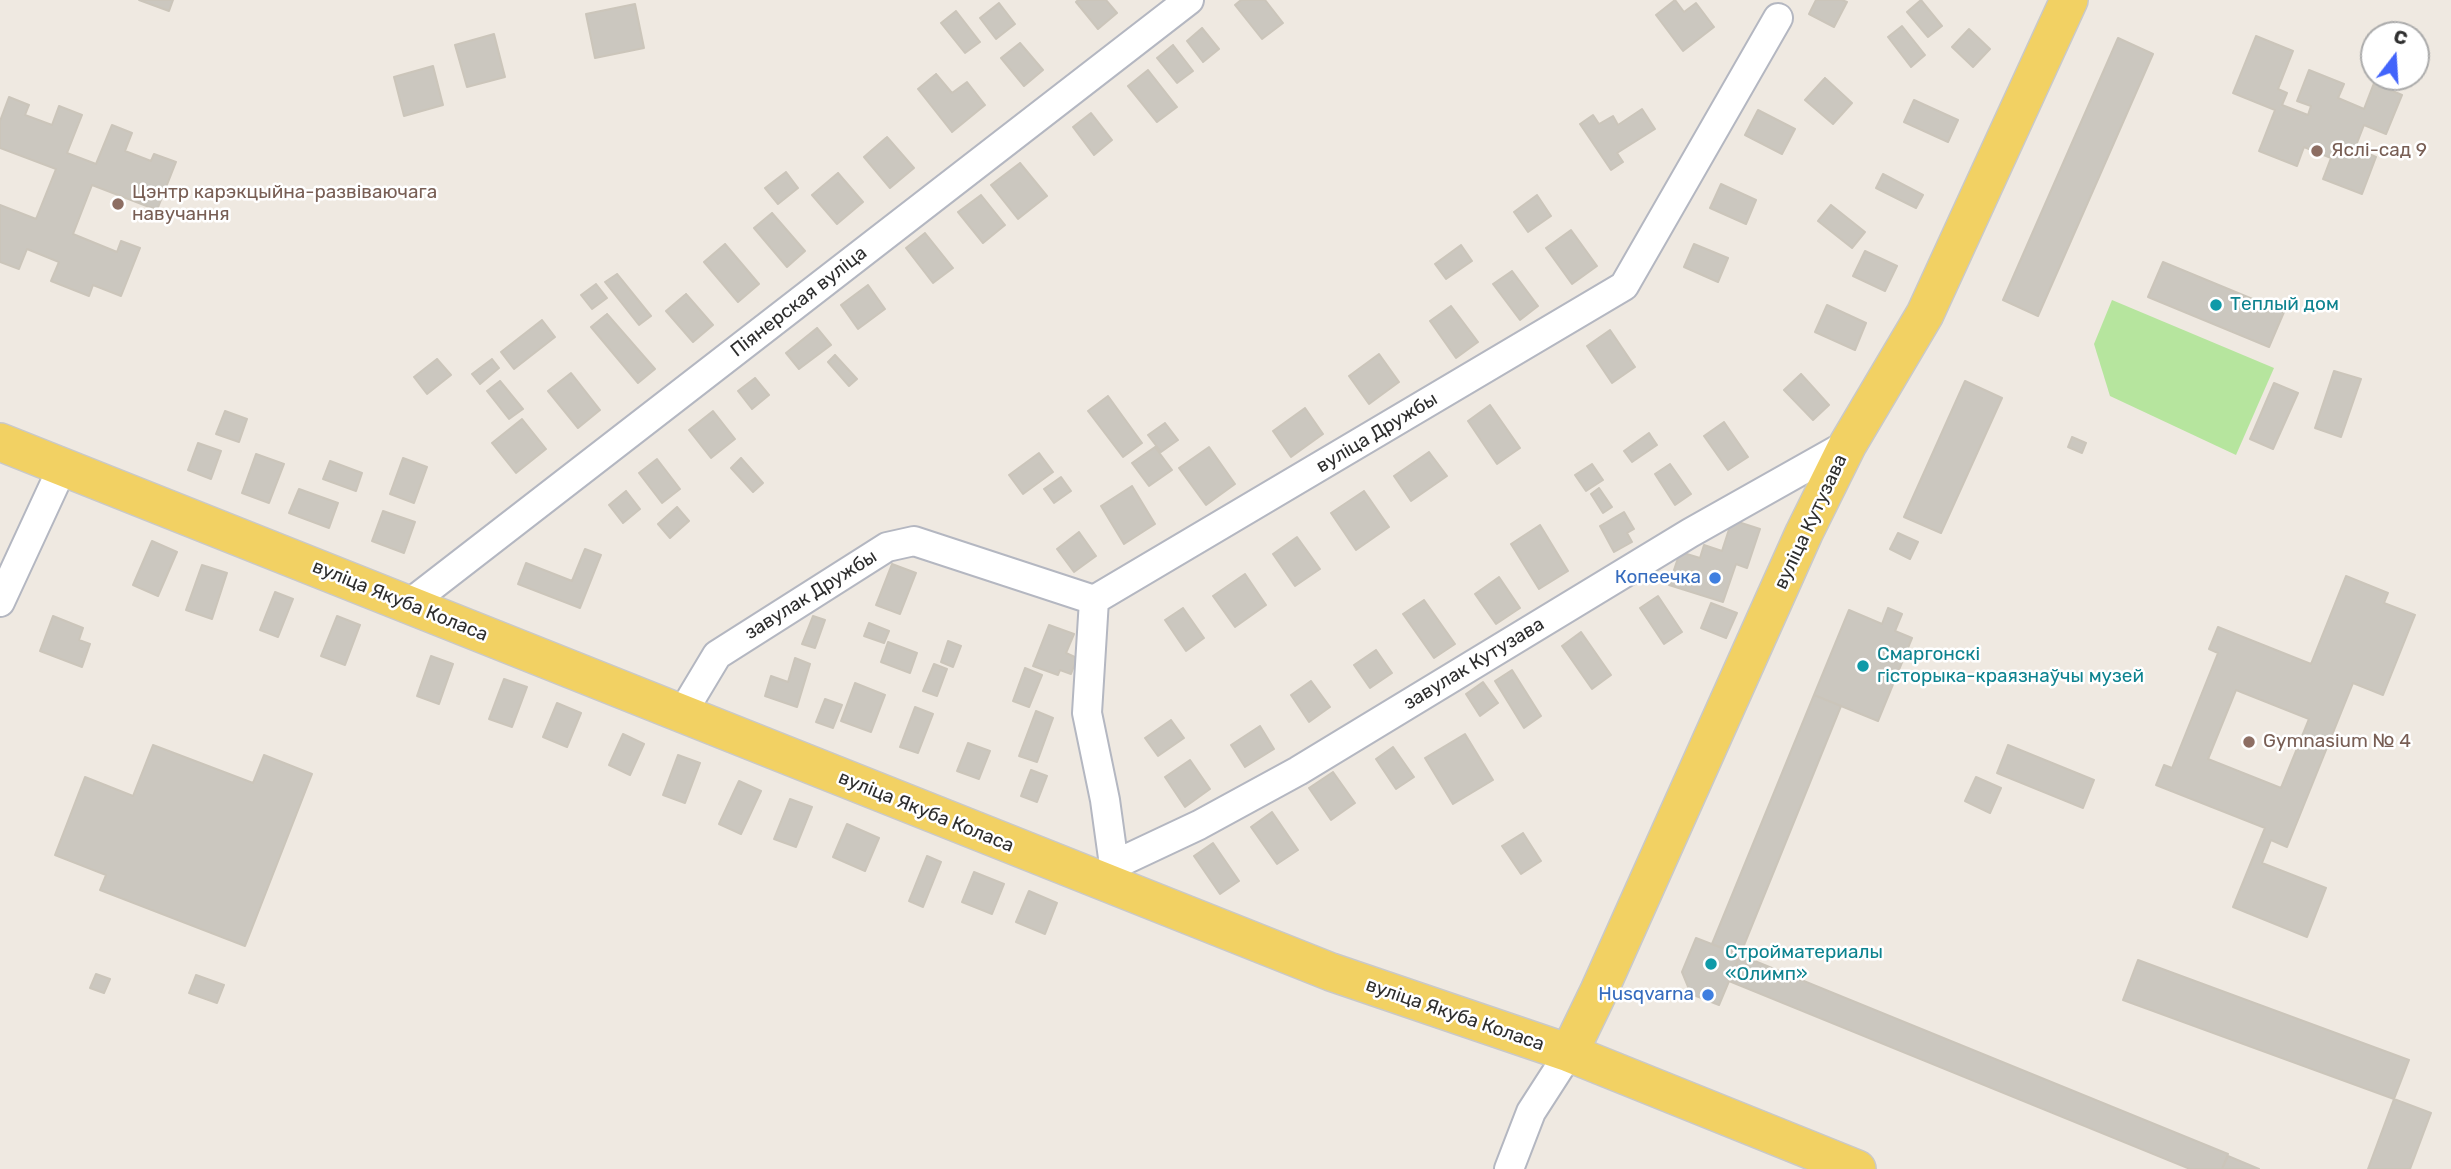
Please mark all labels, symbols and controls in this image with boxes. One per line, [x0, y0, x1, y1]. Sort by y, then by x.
north arrow [2360, 21, 2430, 91]
text: С [2391, 24, 2410, 50]
place label: Яслі-сад 9 [2331, 140, 2427, 162]
marker: Яслі-сад 9 [2309, 143, 2325, 159]
place label: Цэнтр карэкцыйна-развіваючага навучання [132, 182, 437, 226]
marker: Цэнтр карэкцыйна-развіваючага навучання [110, 196, 126, 212]
street label: Піянерская вуліца [726, 242, 872, 362]
place label: Теплый дом [2230, 294, 2339, 316]
marker: Теплый дом [2208, 297, 2224, 313]
street label: вуліца Дружбы [1312, 388, 1442, 478]
street label: вуліца Кутузава [1770, 451, 1852, 593]
street label: завулак Дружбы [741, 545, 881, 645]
street label: вуліца Якуба Коласа [309, 555, 491, 647]
place label: Копеечка [1615, 567, 1701, 589]
marker: Копеечка [1707, 570, 1723, 586]
street label: завулак Кутузава [1399, 613, 1549, 715]
place label: Смаргонскі гісторыка-краязнаўчы музей [1877, 644, 2144, 688]
marker: Смаргонскі гісторыка-краязнаўчы музей [1855, 658, 1871, 674]
place label: Gymnasium № 4 [2263, 731, 2411, 753]
marker: Gymnasium № 4 [2241, 734, 2257, 750]
street label: вуліца Якуба Коласа [835, 766, 1017, 858]
place label: Стройматериалы «Олимп» [1725, 942, 1883, 986]
marker: Стройматериалы «Олимп» [1703, 956, 1719, 972]
street label: вуліца Якуба Коласа [1363, 974, 1547, 1056]
place label: Husqvarna [1598, 984, 1694, 1006]
marker: Husqvarna [1700, 987, 1716, 1003]

